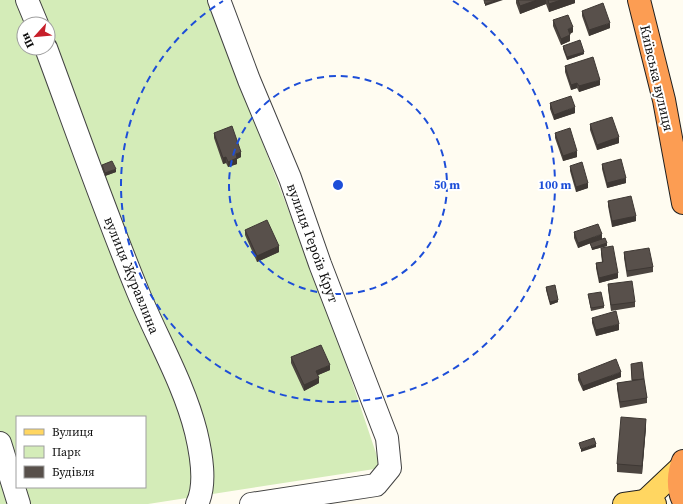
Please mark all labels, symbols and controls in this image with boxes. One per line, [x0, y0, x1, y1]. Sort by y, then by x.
north arrow [16, 16, 56, 56]
street label: Київська вулиця [635, 23, 679, 133]
text: Пн [17, 30, 38, 51]
text: 50 m [434, 177, 460, 193]
text: 100 m [539, 177, 572, 193]
centre of rings [331, 178, 345, 192]
street label: вулиця Героїв Крут [282, 180, 344, 306]
street label: вулиця Журавлина [99, 213, 165, 338]
legend [16, 416, 146, 488]
text: Вулиця [52, 424, 93, 440]
text: Парк [52, 444, 81, 460]
text: Будівля [52, 464, 95, 480]

